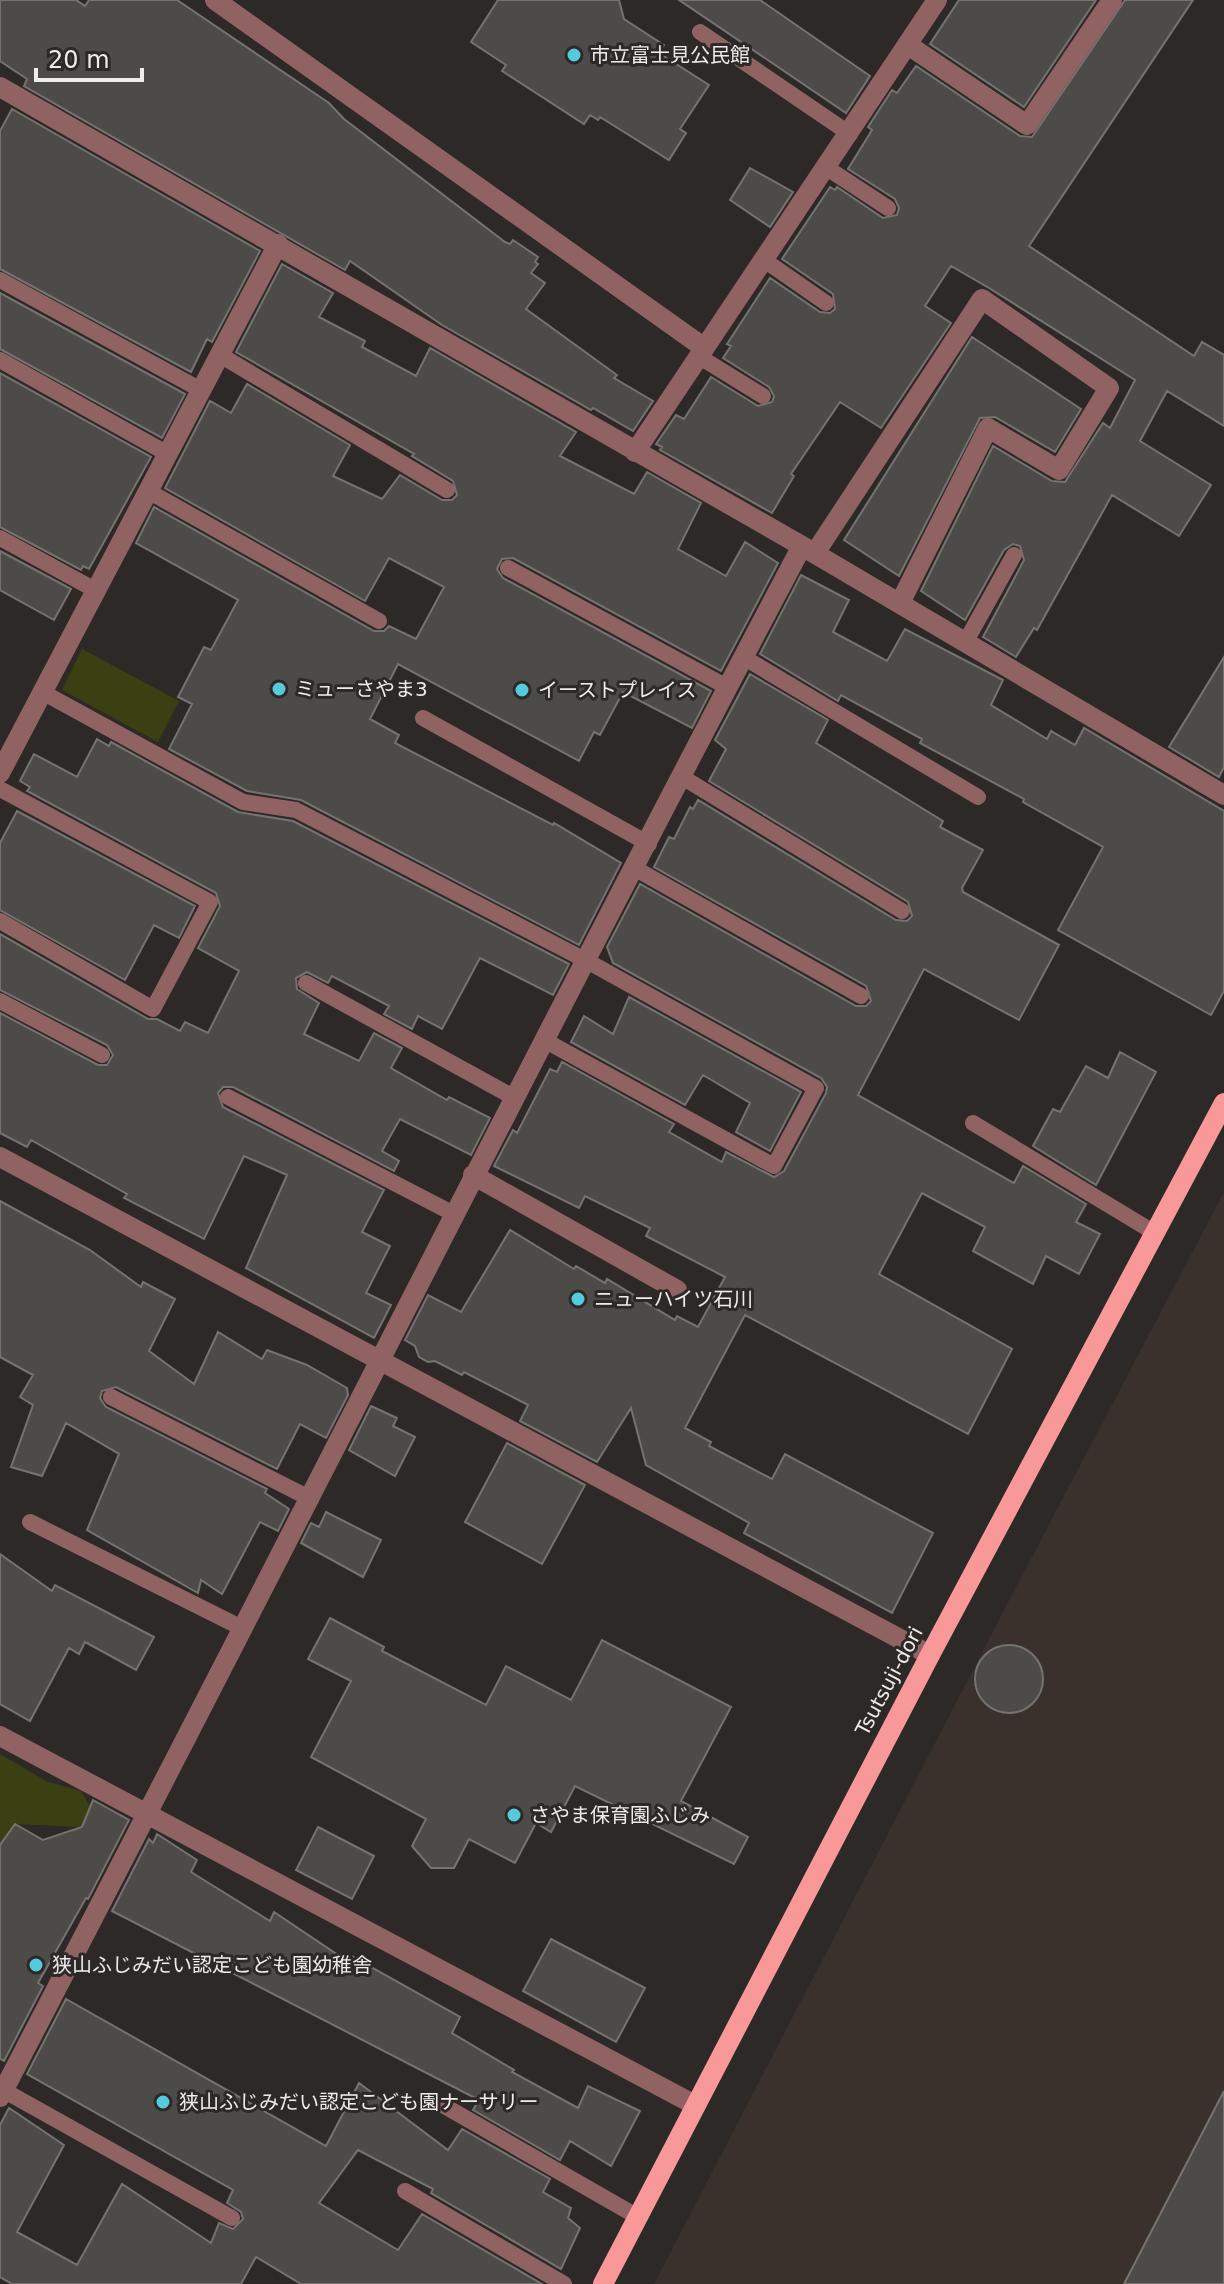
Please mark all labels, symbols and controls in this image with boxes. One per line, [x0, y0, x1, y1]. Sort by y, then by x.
scale bar [36, 32, 142, 82]
place label: 市立富士見公民館 [590, 43, 750, 67]
text: 20 m [48, 46, 110, 74]
marker: 市立富士見公民館 [565, 46, 583, 64]
place label: ミューさやま3 [295, 677, 428, 701]
place label: イーストプレイス [538, 678, 696, 702]
marker: ミューさやま3 [270, 680, 288, 698]
marker: イーストプレイス [513, 681, 531, 699]
place label: ニューハイツ石川 [594, 1287, 753, 1311]
marker: ニューハイツ石川 [569, 1290, 587, 1308]
street label: Tsutsuji-dori [850, 1622, 928, 1740]
place label: さやま保育園ふじみ [530, 1803, 710, 1827]
marker: さやま保育園ふじみ [505, 1806, 523, 1824]
place label: 狭山ふじみだい認定こども園幼稚舎 [52, 1953, 372, 1977]
marker: 狭山ふじみだい認定こども園幼稚舎 [27, 1956, 45, 1974]
place label: 狭山ふじみだい認定こども園ナーサリー [179, 2090, 539, 2114]
marker: 狭山ふじみだい認定こども園ナーサリー [154, 2093, 172, 2111]

